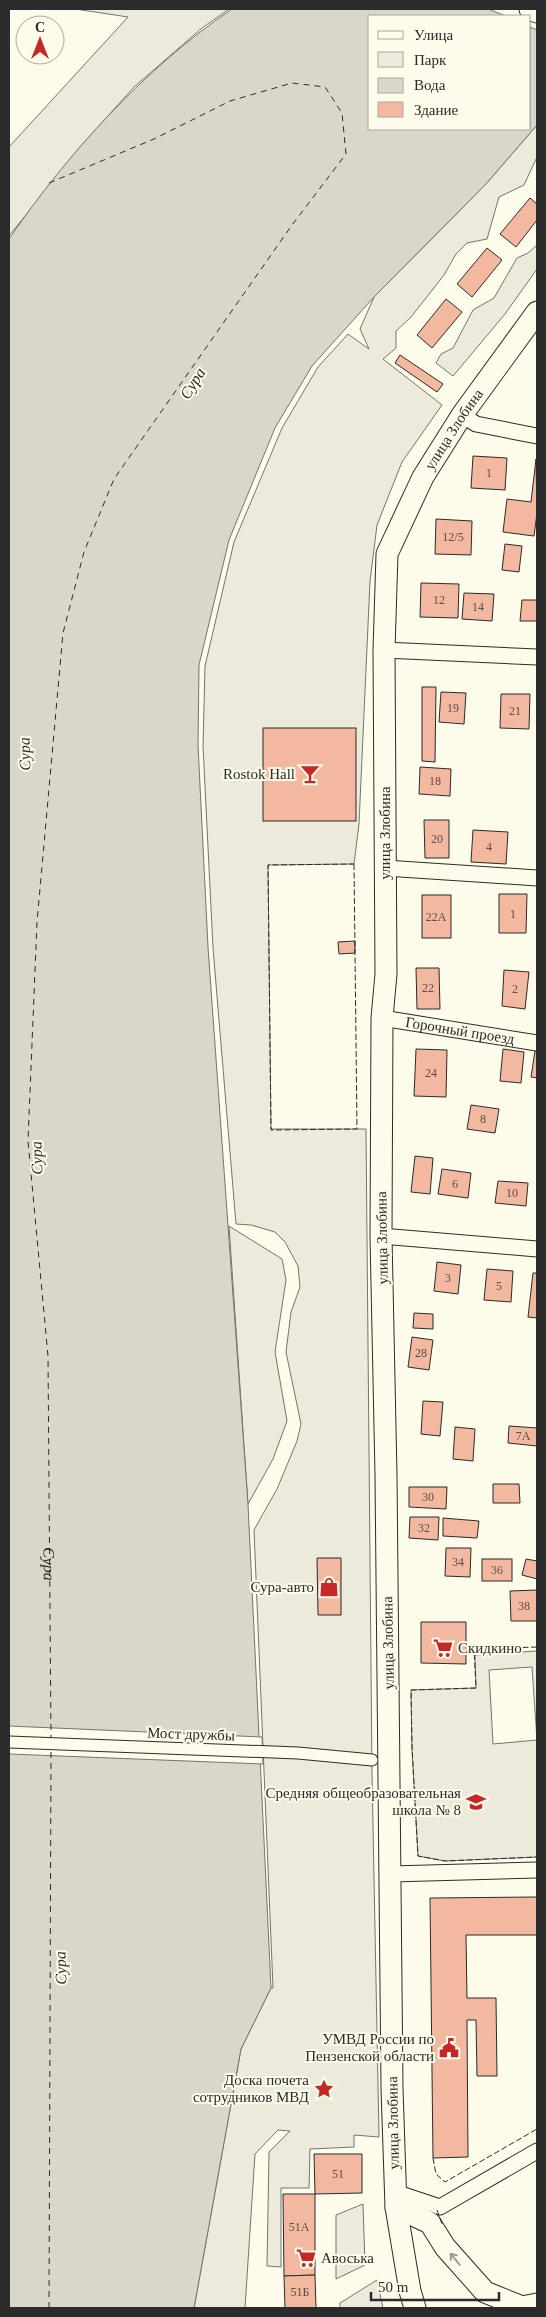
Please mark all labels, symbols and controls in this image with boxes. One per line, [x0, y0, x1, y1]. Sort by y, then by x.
north arrow [15, 15, 65, 65]
legend [368, 15, 531, 130]
text: С [35, 20, 45, 35]
text: Улица [414, 27, 453, 43]
text: Парк [414, 52, 447, 68]
text: Вода [414, 77, 446, 93]
text: Здание [414, 102, 458, 118]
water label: Сура [176, 365, 209, 403]
street label: улица Злобина [422, 386, 486, 473]
house number: 1 [486, 466, 492, 480]
house number: 12/5 [442, 530, 464, 544]
house number: 12 [433, 593, 445, 607]
house number: 14 [472, 600, 484, 614]
house number: 19 [447, 701, 459, 715]
house number: 21 [509, 704, 521, 718]
water label: Сура [15, 737, 35, 771]
bar icon: Rostok Hall [299, 763, 321, 785]
place label: Rostok Hall [223, 766, 295, 782]
house number: 18 [429, 774, 441, 788]
street label: улица Злобина [377, 786, 393, 880]
house number: 20 [431, 832, 443, 846]
house number: 4 [486, 840, 492, 854]
house number: 1 [510, 907, 516, 921]
house number: 22А [426, 910, 447, 924]
house number: 22 [422, 981, 434, 995]
house number: 2 [512, 982, 518, 996]
street label: Горочный проезд [404, 1014, 516, 1047]
house number: 24 [425, 1066, 437, 1080]
house number: 8 [480, 1112, 486, 1126]
water label: Сура [27, 1141, 47, 1175]
house number: 6 [452, 1177, 458, 1191]
house number: 10 [506, 1186, 518, 1200]
street label: улица Злобина [373, 1191, 391, 1285]
house number: 3 [445, 1271, 451, 1285]
house number: 5 [496, 1279, 502, 1293]
house number: 28 [415, 1346, 427, 1360]
house number: 7А [516, 1429, 531, 1443]
house number: 30 [422, 1490, 434, 1504]
house number: 32 [418, 1521, 430, 1535]
water label: Сура [40, 1547, 58, 1581]
house number: 34 [452, 1555, 464, 1569]
house number: 36 [491, 1563, 503, 1577]
shop icon: Сура-авто [318, 1576, 340, 1598]
place label: Сура-авто [250, 1579, 314, 1595]
street label: улица Злобина [379, 1596, 397, 1690]
house number: 38 [518, 1599, 530, 1613]
supermarket icon: Скидкино [432, 1637, 454, 1659]
place label: Скидкино [458, 1640, 522, 1656]
street label: Мост дружбы [147, 1724, 235, 1744]
place label: Средняя общеобразовательная школа № 8 [266, 1785, 461, 1818]
school or university icon: Средняя общеобразовательная школа № 8 [465, 1791, 487, 1813]
water label: Сура [51, 1951, 71, 1985]
place label: УМВД России по Пензенской области [305, 2031, 434, 2064]
public building icon: УМВД России по Пензенской области [438, 2037, 460, 2059]
place label: Доска почета сотрудников МВД [193, 2072, 309, 2105]
street label: улица Злобина [384, 2076, 402, 2170]
place icon: Доска почета сотрудников МВД [313, 2078, 335, 2100]
house number: 51 [332, 2167, 344, 2181]
house number: 51А [289, 2220, 310, 2234]
supermarket icon: Авоська [295, 2247, 317, 2269]
place label: Авоська [321, 2250, 374, 2266]
one-way arrow [450, 2253, 461, 2266]
scale bar [371, 2270, 498, 2302]
text: 50 m [378, 2279, 409, 2295]
house number: 51Б [291, 2285, 310, 2299]

